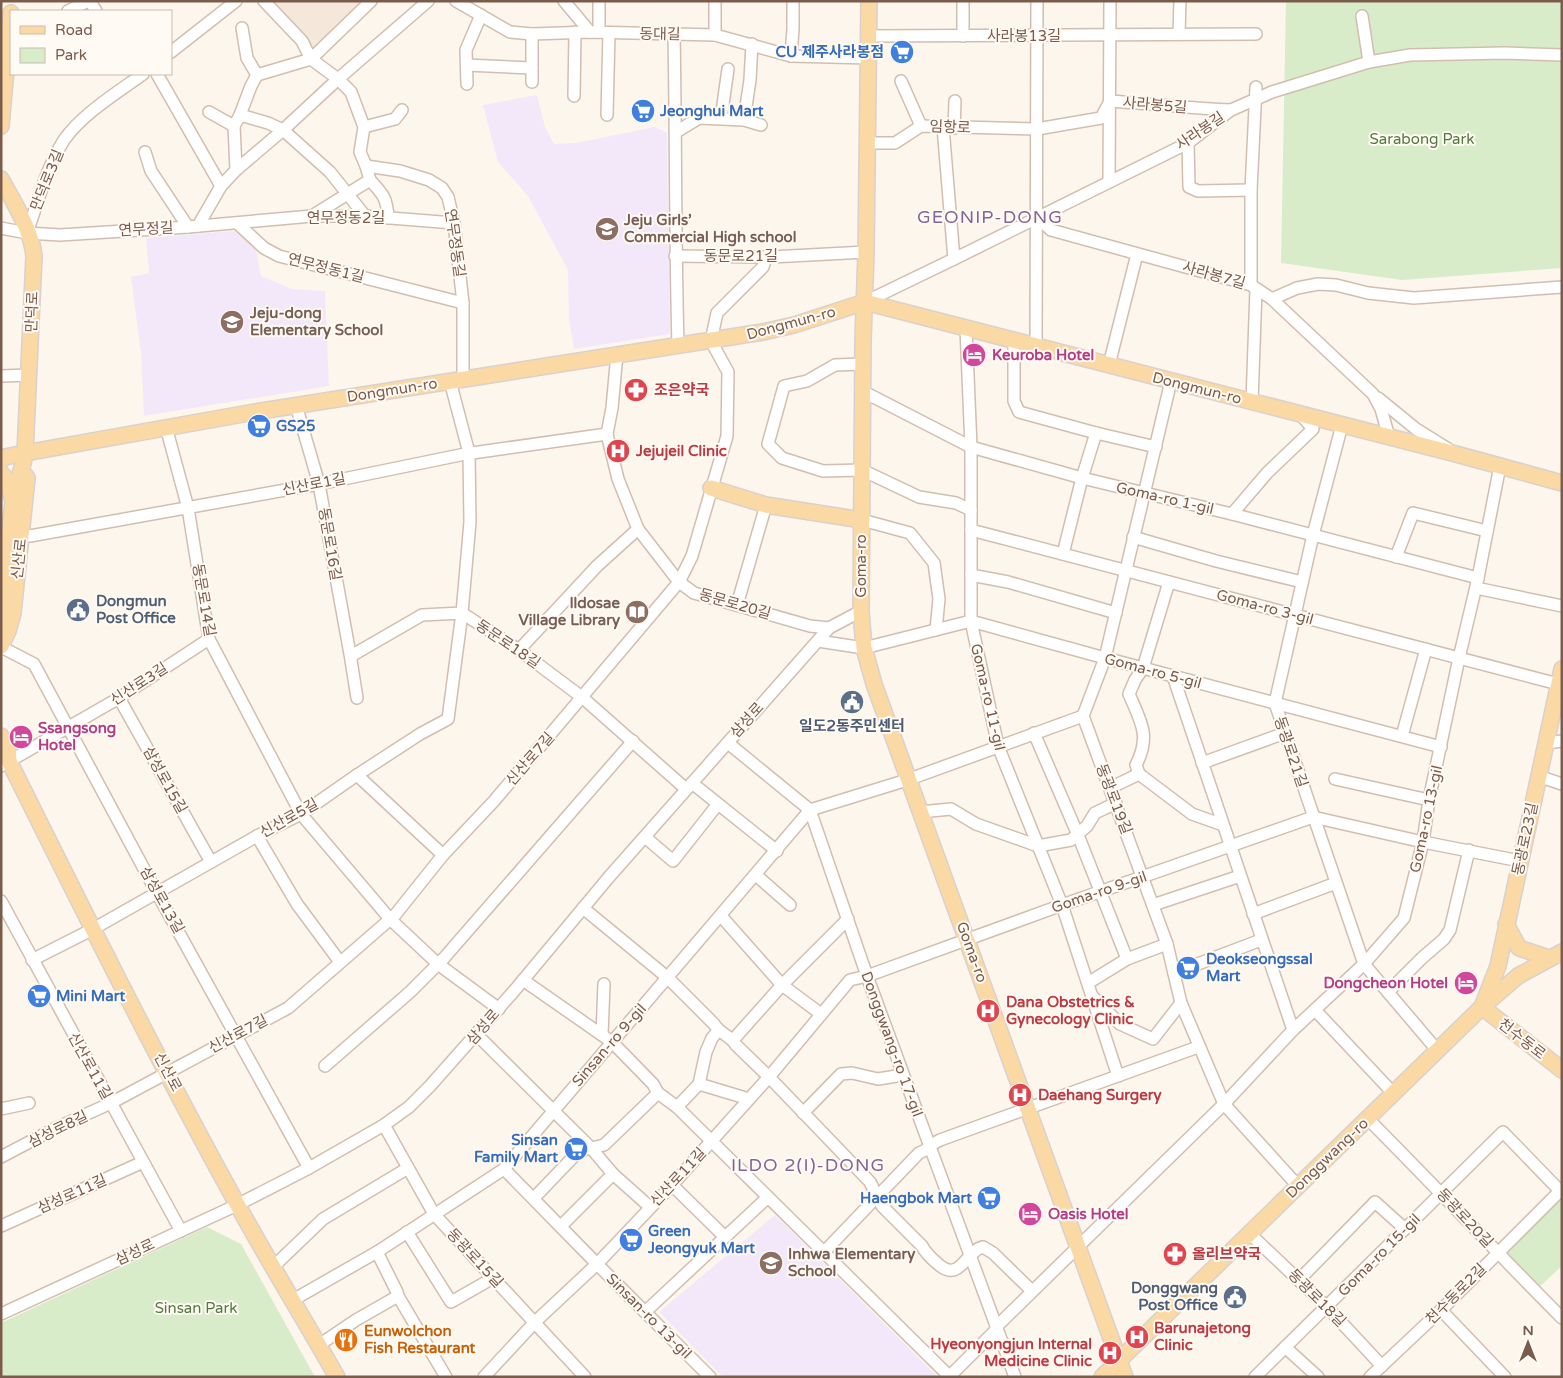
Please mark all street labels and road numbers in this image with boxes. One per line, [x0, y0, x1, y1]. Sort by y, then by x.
street label: 동대길 [639, 25, 681, 43]
street label: 사라봉13길 [987, 27, 1061, 45]
street label: 사라봉5길 [1122, 93, 1188, 117]
street label: 사라봉길 [1172, 108, 1228, 154]
street label: 임항로 [929, 117, 971, 137]
street label: 만덕로3길 [27, 147, 67, 213]
street label: 연무정동길 [441, 208, 469, 278]
street label: 연무정동2길 [307, 209, 385, 227]
street label: 연무정길 [118, 219, 174, 239]
street label: 동문로21길 [704, 247, 778, 265]
street label: 연무정동1길 [286, 250, 366, 286]
street label: 사라봉7길 [1180, 257, 1248, 293]
street label: 만덕로 [22, 291, 42, 333]
street label: Dongmun-ro [745, 302, 837, 344]
street label: Dongmun-ro [1150, 368, 1244, 408]
street label: Dongmun-ro [345, 374, 439, 406]
street label: 신산로1길 [281, 469, 347, 499]
street label: Goma-ro 1-gil [1114, 478, 1216, 518]
street label: 동문로16길 [315, 506, 345, 582]
street label: Goma-ro [852, 534, 870, 598]
street label: 신산로 [8, 537, 30, 581]
street label: 동문로14길 [189, 562, 219, 638]
street label: 동문로20길 [697, 585, 773, 623]
street label: Goma-ro 3-gil [1214, 585, 1316, 629]
street label: 동문로18길 [472, 616, 544, 672]
street label: Goma-ro 11-gil [967, 642, 1009, 752]
street label: Goma-ro 5-gil [1102, 649, 1204, 693]
street label: 신산로3길 [107, 659, 171, 709]
street label: 삼성로 [726, 699, 768, 741]
street label: 동광로21길 [1270, 714, 1312, 790]
street label: 신산로7길 [502, 729, 558, 789]
street label: 삼성로15길 [139, 743, 191, 817]
street label: 동광로19길 [1092, 761, 1136, 837]
street label: Goma-ro 13-gil [1406, 764, 1446, 874]
street label: 신산로5길 [256, 794, 322, 842]
street label: 동광로23길 [1508, 801, 1542, 877]
street label: 삼성로13길 [136, 863, 188, 937]
street label: Goma-ro 9-gil [1049, 867, 1149, 917]
street label: Goma-ro [953, 919, 991, 985]
street label: Donggwang-ro 17-gil [857, 969, 927, 1119]
street label: Sinsan-ro 9-gil [568, 1000, 650, 1090]
street label: 삼성로 [463, 1005, 503, 1049]
street label: 신산로7길 [205, 1011, 271, 1057]
street label: 천수동로 [1495, 1015, 1549, 1063]
street label: 신산로11길 [64, 1029, 116, 1103]
street label: 신산로 [150, 1049, 186, 1095]
street label: 삼성로8길 [25, 1107, 91, 1151]
street label: Donggwang-ro [1282, 1114, 1372, 1202]
street label: 신산로11길 [646, 1144, 710, 1210]
street label: 삼성로11길 [35, 1171, 109, 1217]
street label: 동광로20길 [1433, 1185, 1497, 1251]
street label: Goma-ro 15-gil [1334, 1210, 1424, 1300]
street label: 동광로15길 [443, 1225, 507, 1291]
street label: 삼성로 [112, 1235, 158, 1269]
street label: 천수동로2길 [1422, 1260, 1490, 1328]
street label: 동광로18길 [1284, 1265, 1350, 1331]
street label: Sinsan-ro 13-gil [603, 1270, 695, 1362]

